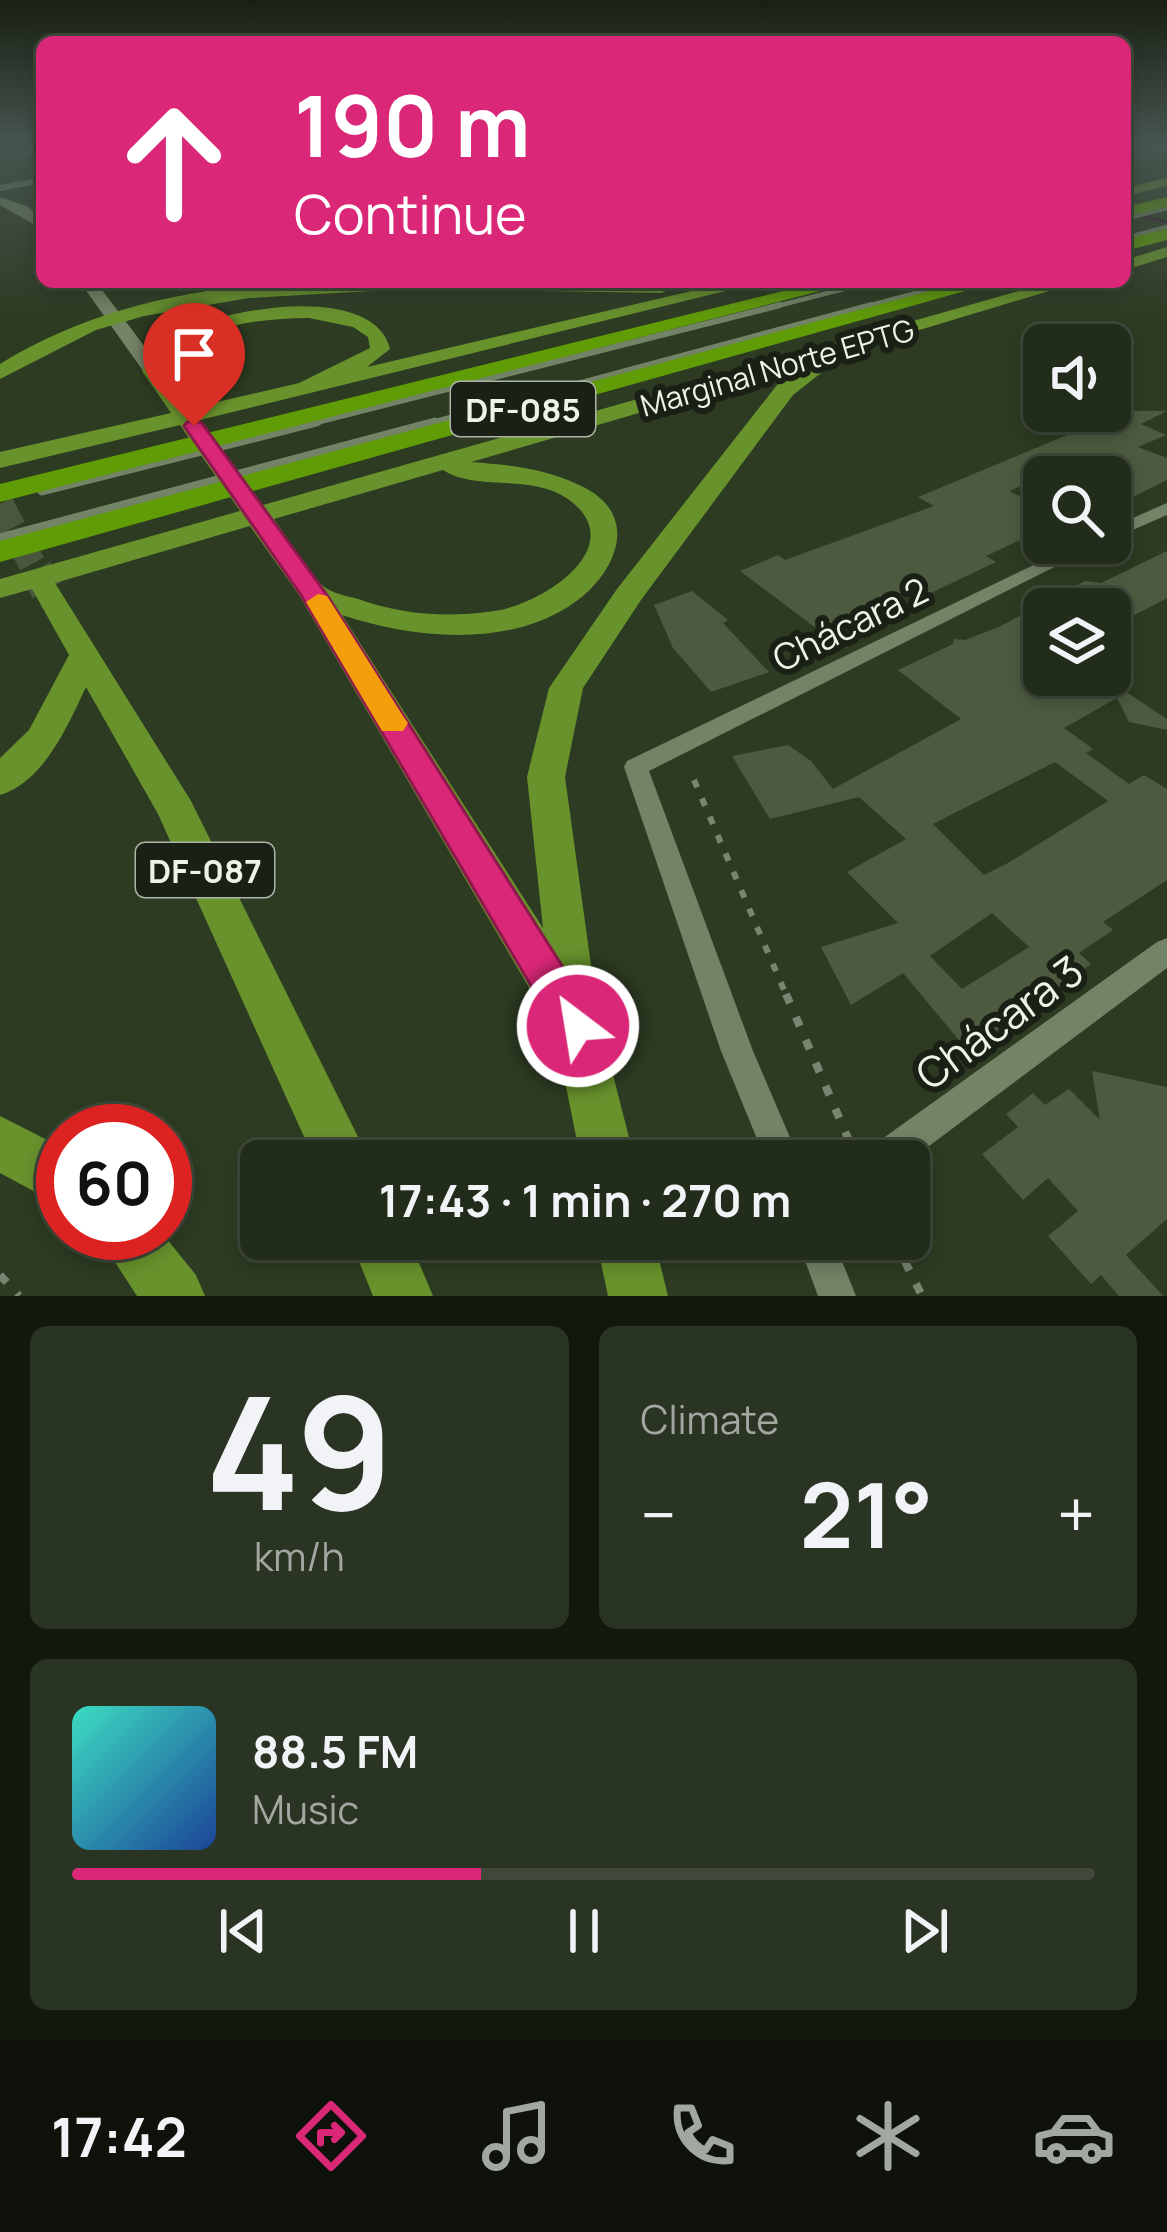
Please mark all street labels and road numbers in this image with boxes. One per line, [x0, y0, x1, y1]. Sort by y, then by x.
street label: Marginal Norte EPTG [635, 308, 919, 426]
road number: DF-085 [451, 382, 595, 436]
street label: Chácara 2 [764, 565, 936, 683]
road number: DF-087 [136, 843, 274, 897]
street label: Chácara 3 [903, 942, 1095, 1102]

